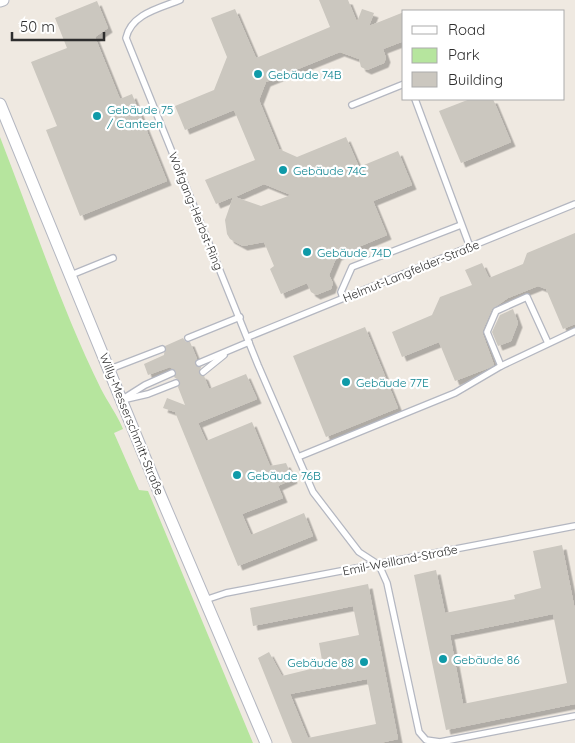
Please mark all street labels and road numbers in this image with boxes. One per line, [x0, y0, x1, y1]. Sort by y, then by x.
street label: Wolfgang-Herbst-Ring [165, 150, 227, 272]
street label: Helmut-Langfelder-Straße [340, 237, 482, 305]
street label: Willy-Messerschmitt-Straße [97, 351, 167, 497]
street label: Emil-Weilland-Straße [341, 541, 459, 579]

